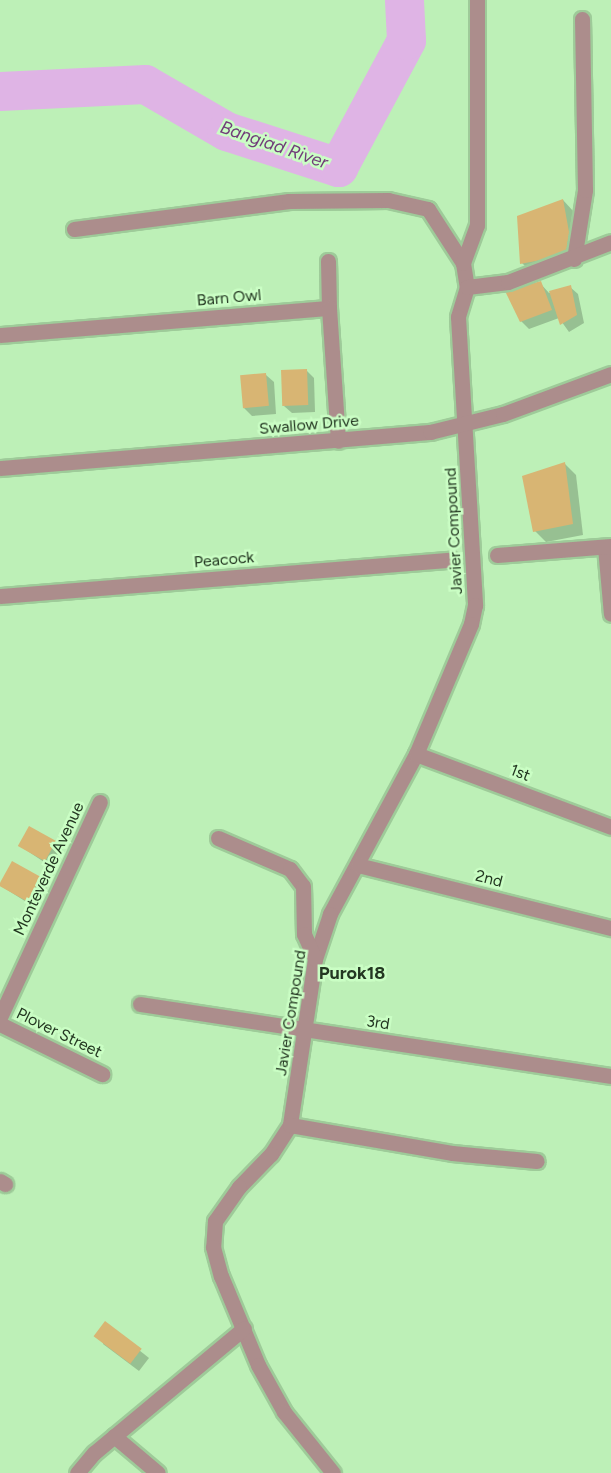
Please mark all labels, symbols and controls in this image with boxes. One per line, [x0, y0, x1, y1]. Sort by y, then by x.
water label: Bangiad River [217, 116, 331, 174]
street label: Barn Owl [196, 286, 262, 310]
street label: Swallow Drive [258, 411, 360, 439]
street label: Javier Compound [441, 467, 467, 595]
street label: Peacock [193, 548, 255, 572]
street label: 1st [507, 760, 533, 786]
street label: Monteverde Avenue [10, 799, 88, 939]
street label: 2nd [473, 866, 505, 892]
street label: Javier Compound [272, 949, 310, 1077]
district label: Purok18 [319, 962, 385, 984]
street label: Plover Street [13, 1004, 105, 1062]
street label: 3rd [365, 1012, 391, 1034]

